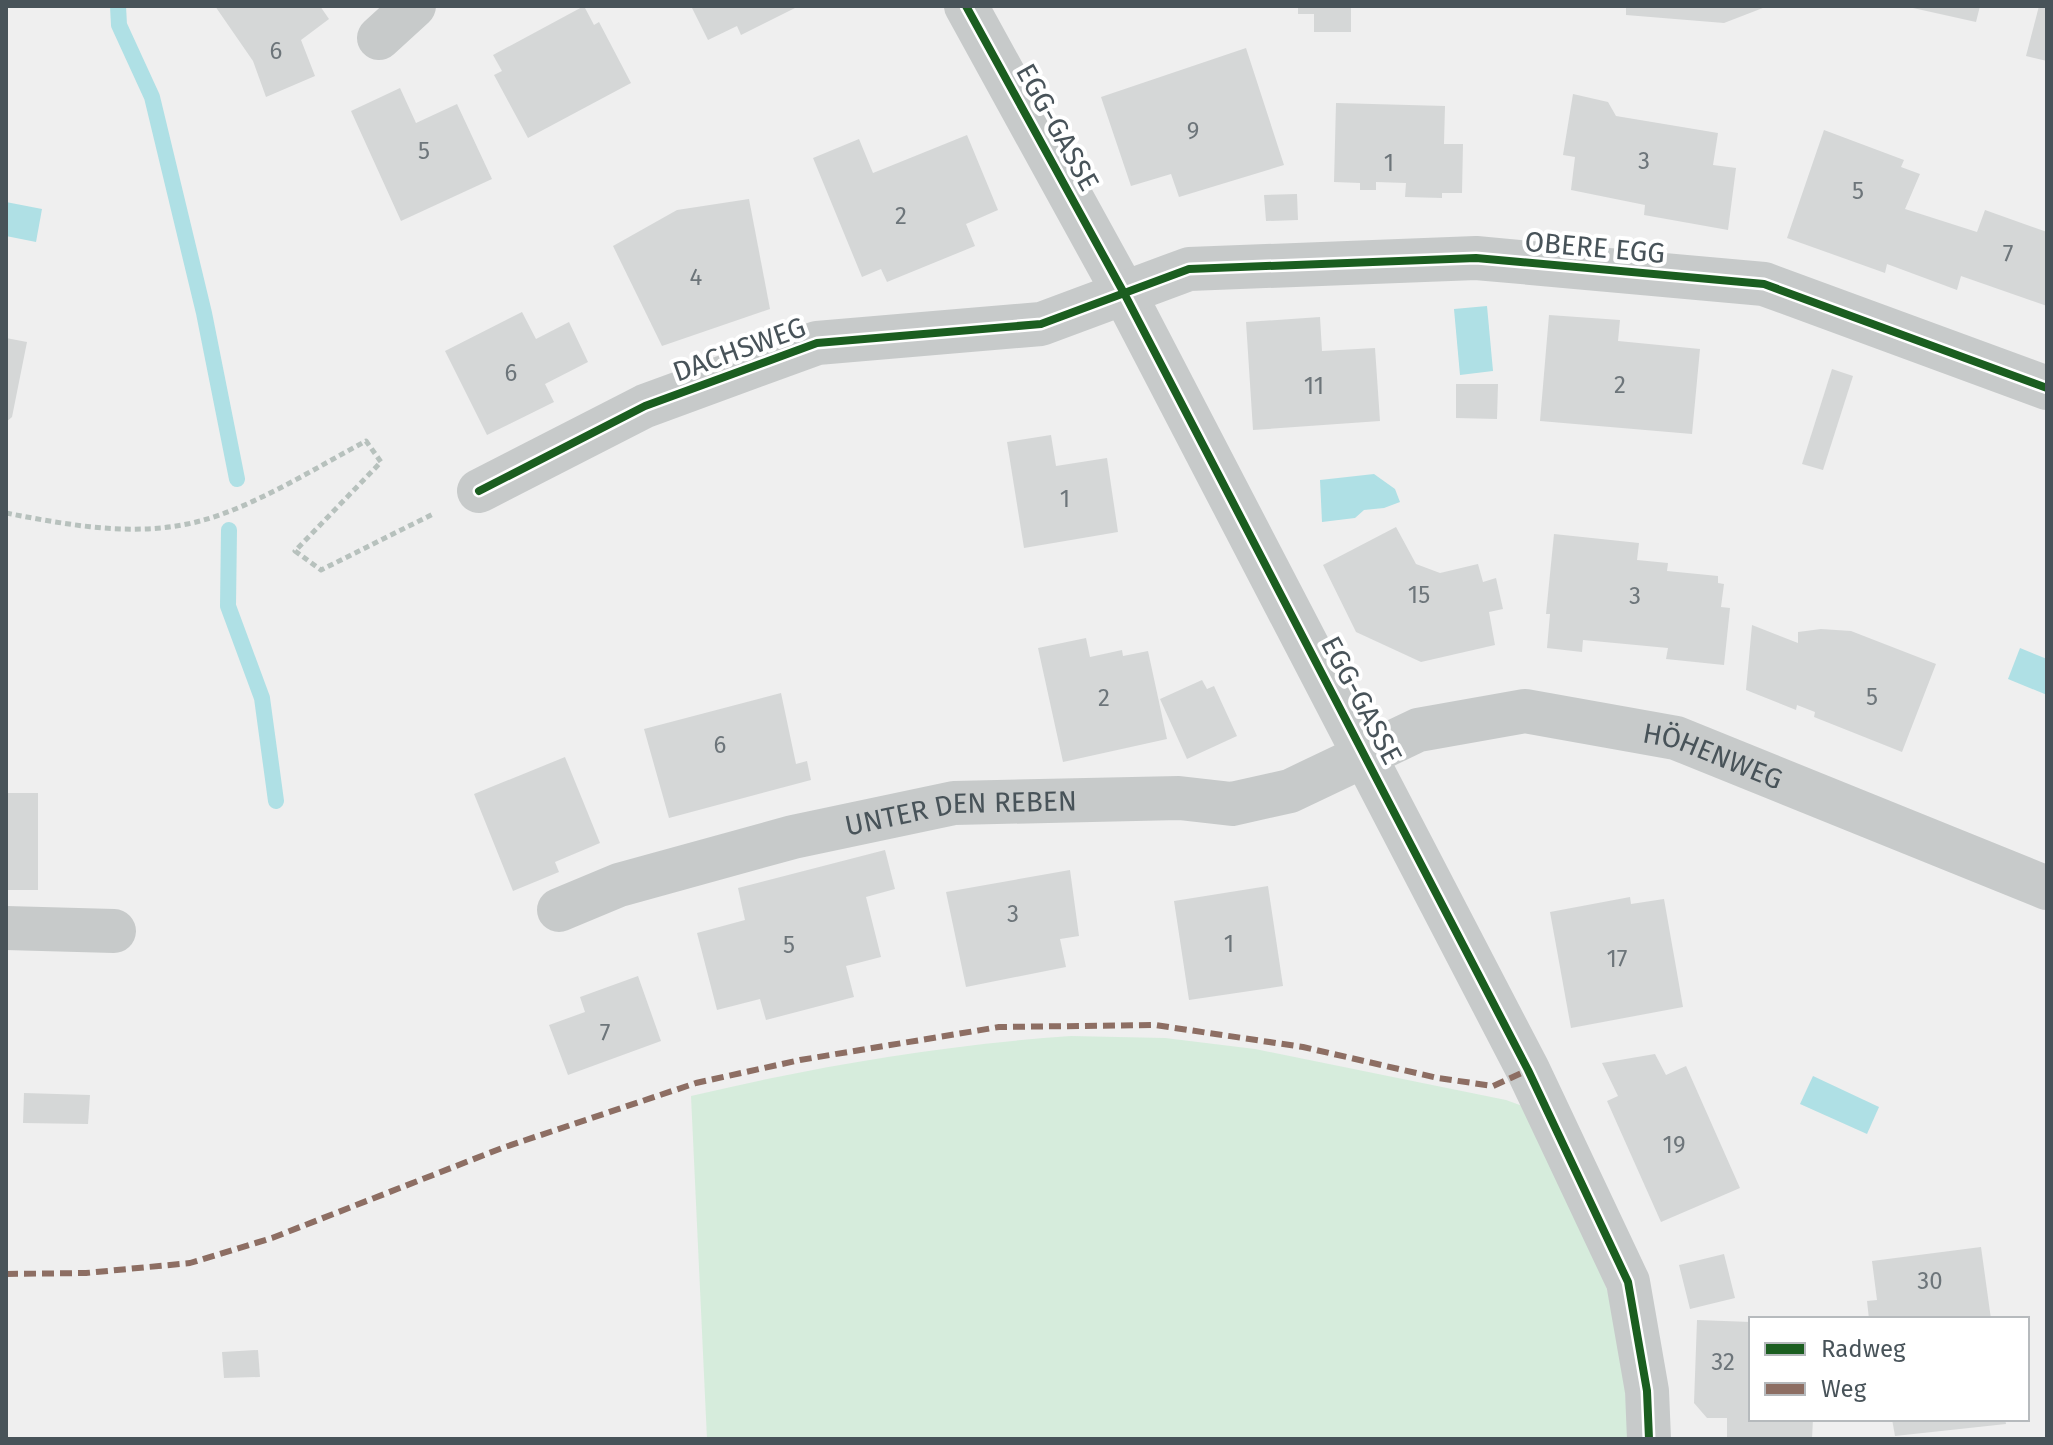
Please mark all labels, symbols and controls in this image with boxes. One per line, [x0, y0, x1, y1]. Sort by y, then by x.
house number: 6 [270, 37, 282, 65]
street label: EGG-GASSE [1009, 58, 1106, 197]
house number: 9 [1187, 117, 1199, 145]
house number: 5 [418, 137, 430, 165]
house number: 3 [1638, 147, 1650, 175]
house number: 1 [1384, 149, 1394, 177]
house number: 5 [1852, 177, 1864, 205]
house number: 2 [895, 202, 907, 230]
street label: OBERE EGG [1523, 225, 1666, 270]
house number: 7 [2003, 240, 2013, 268]
house number: 4 [690, 263, 703, 291]
street label: DACHSWEG [668, 310, 810, 389]
house number: 6 [505, 359, 517, 387]
house number: 2 [1614, 371, 1626, 399]
house number: 11 [1304, 372, 1324, 400]
house number: 1 [1060, 485, 1070, 513]
house number: 15 [1408, 581, 1430, 609]
house number: 3 [1629, 582, 1641, 610]
street label: EGG-GASSE [1314, 631, 1409, 770]
house number: 5 [1866, 683, 1878, 711]
house number: 2 [1098, 684, 1110, 712]
street label: HÖHENWEG [1640, 716, 1787, 796]
house number: 6 [714, 731, 726, 759]
street label: UNTER DEN REBEN [842, 784, 1077, 843]
house number: 3 [1007, 900, 1019, 928]
house number: 1 [1224, 930, 1234, 958]
house number: 5 [783, 931, 795, 959]
house number: 17 [1606, 945, 1628, 973]
house number: 7 [600, 1019, 610, 1047]
house number: 19 [1663, 1131, 1686, 1159]
house number: 30 [1917, 1267, 1943, 1295]
legend [1749, 1317, 2029, 1421]
text: Radweg [1821, 1335, 1906, 1363]
house number: 32 [1711, 1348, 1735, 1376]
text: Weg [1821, 1375, 1867, 1403]

